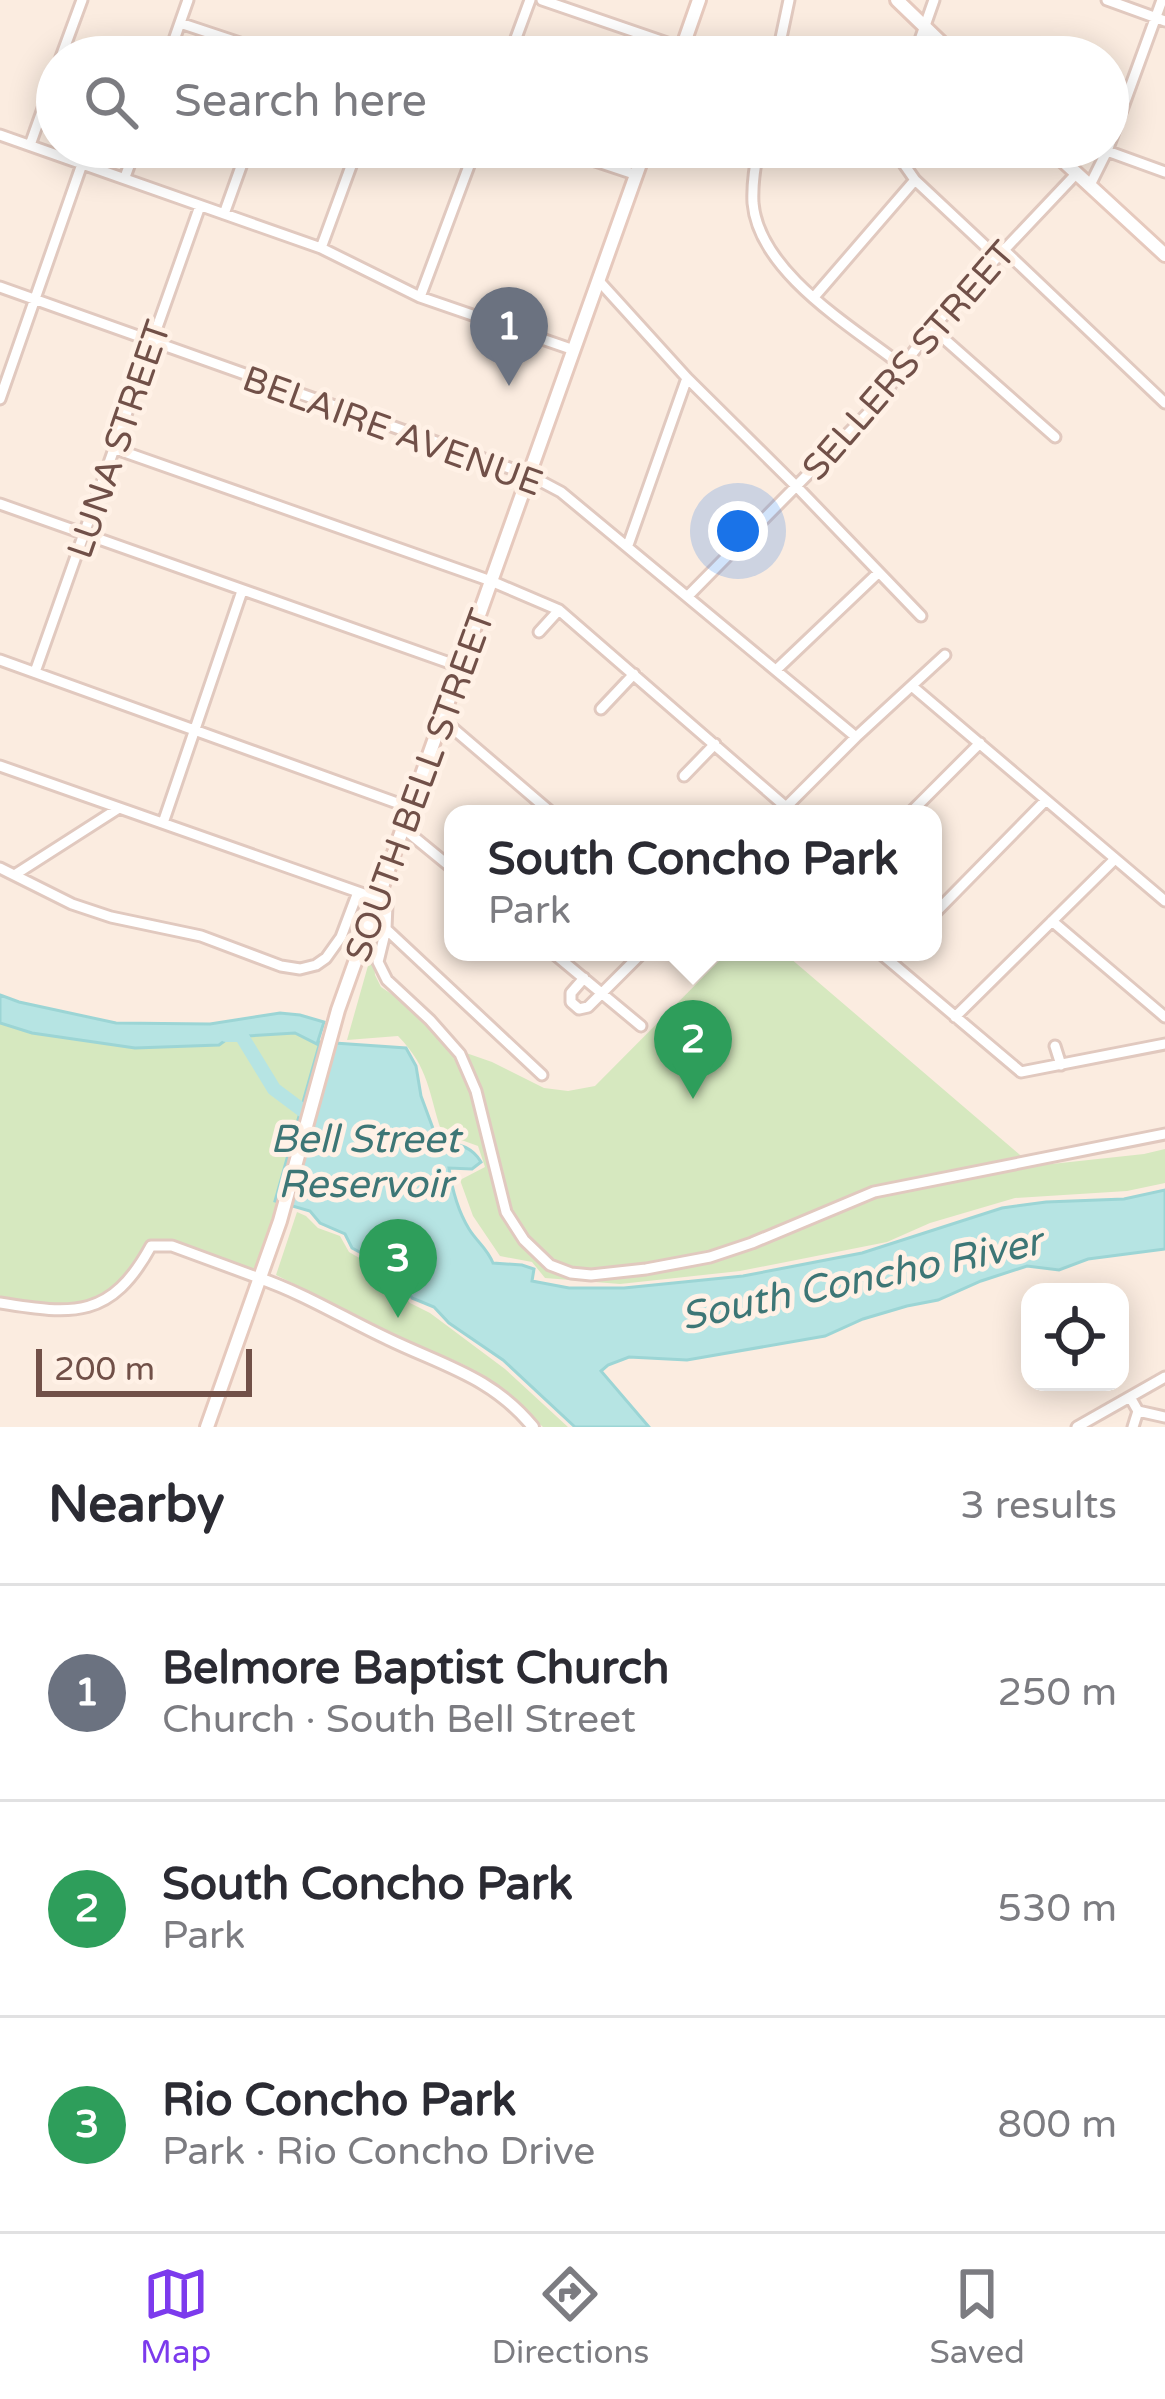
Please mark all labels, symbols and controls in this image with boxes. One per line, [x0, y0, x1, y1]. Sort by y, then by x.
search box [36, 36, 1129, 168]
icon: search [78, 69, 144, 135]
text: Search here [174, 75, 427, 129]
street label: SELLERS STREET [794, 232, 1025, 489]
pin: 1 [470, 287, 548, 386]
street label: LUNA STREET [59, 315, 180, 564]
street label: BELAIRE AVENUE [237, 357, 548, 506]
your location [708, 501, 768, 561]
street label: SOUTH BELL STREET [337, 603, 504, 968]
popup [444, 805, 942, 961]
text: South Concho Park [488, 833, 898, 887]
text: Park [488, 887, 571, 934]
pin: 2 [654, 1000, 732, 1099]
water label: Bell Street Reservoir [270, 1116, 464, 1208]
water label: South Concho River [677, 1217, 1051, 1341]
pin: 3 [359, 1219, 437, 1318]
map controls [1021, 1283, 1129, 1391]
button: locate [1021, 1283, 1129, 1391]
scale bar [36, 1343, 252, 1396]
text: 200 m [54, 1350, 155, 1389]
text: Nearby [48, 1474, 225, 1536]
text: 3 results [960, 1482, 1117, 1529]
text: Belmore Baptist Church [162, 1642, 669, 1696]
text: 1 [75, 1669, 99, 1716]
text: 250 m [998, 1669, 1117, 1716]
text: Church · South Bell Street [162, 1696, 636, 1743]
text: South Concho Park [162, 1858, 573, 1912]
text: 2 [75, 1885, 99, 1932]
text: 530 m [998, 1885, 1117, 1932]
text: Park [162, 1912, 245, 1959]
text: Rio Concho Park [162, 2074, 516, 2128]
text: 3 [75, 2101, 99, 2148]
text: 800 m [998, 2101, 1117, 2148]
text: Park · Rio Concho Drive [162, 2128, 595, 2175]
tab: Map [140, 2261, 211, 2372]
tab: Directions [491, 2261, 649, 2372]
tab: Saved [930, 2261, 1025, 2372]

